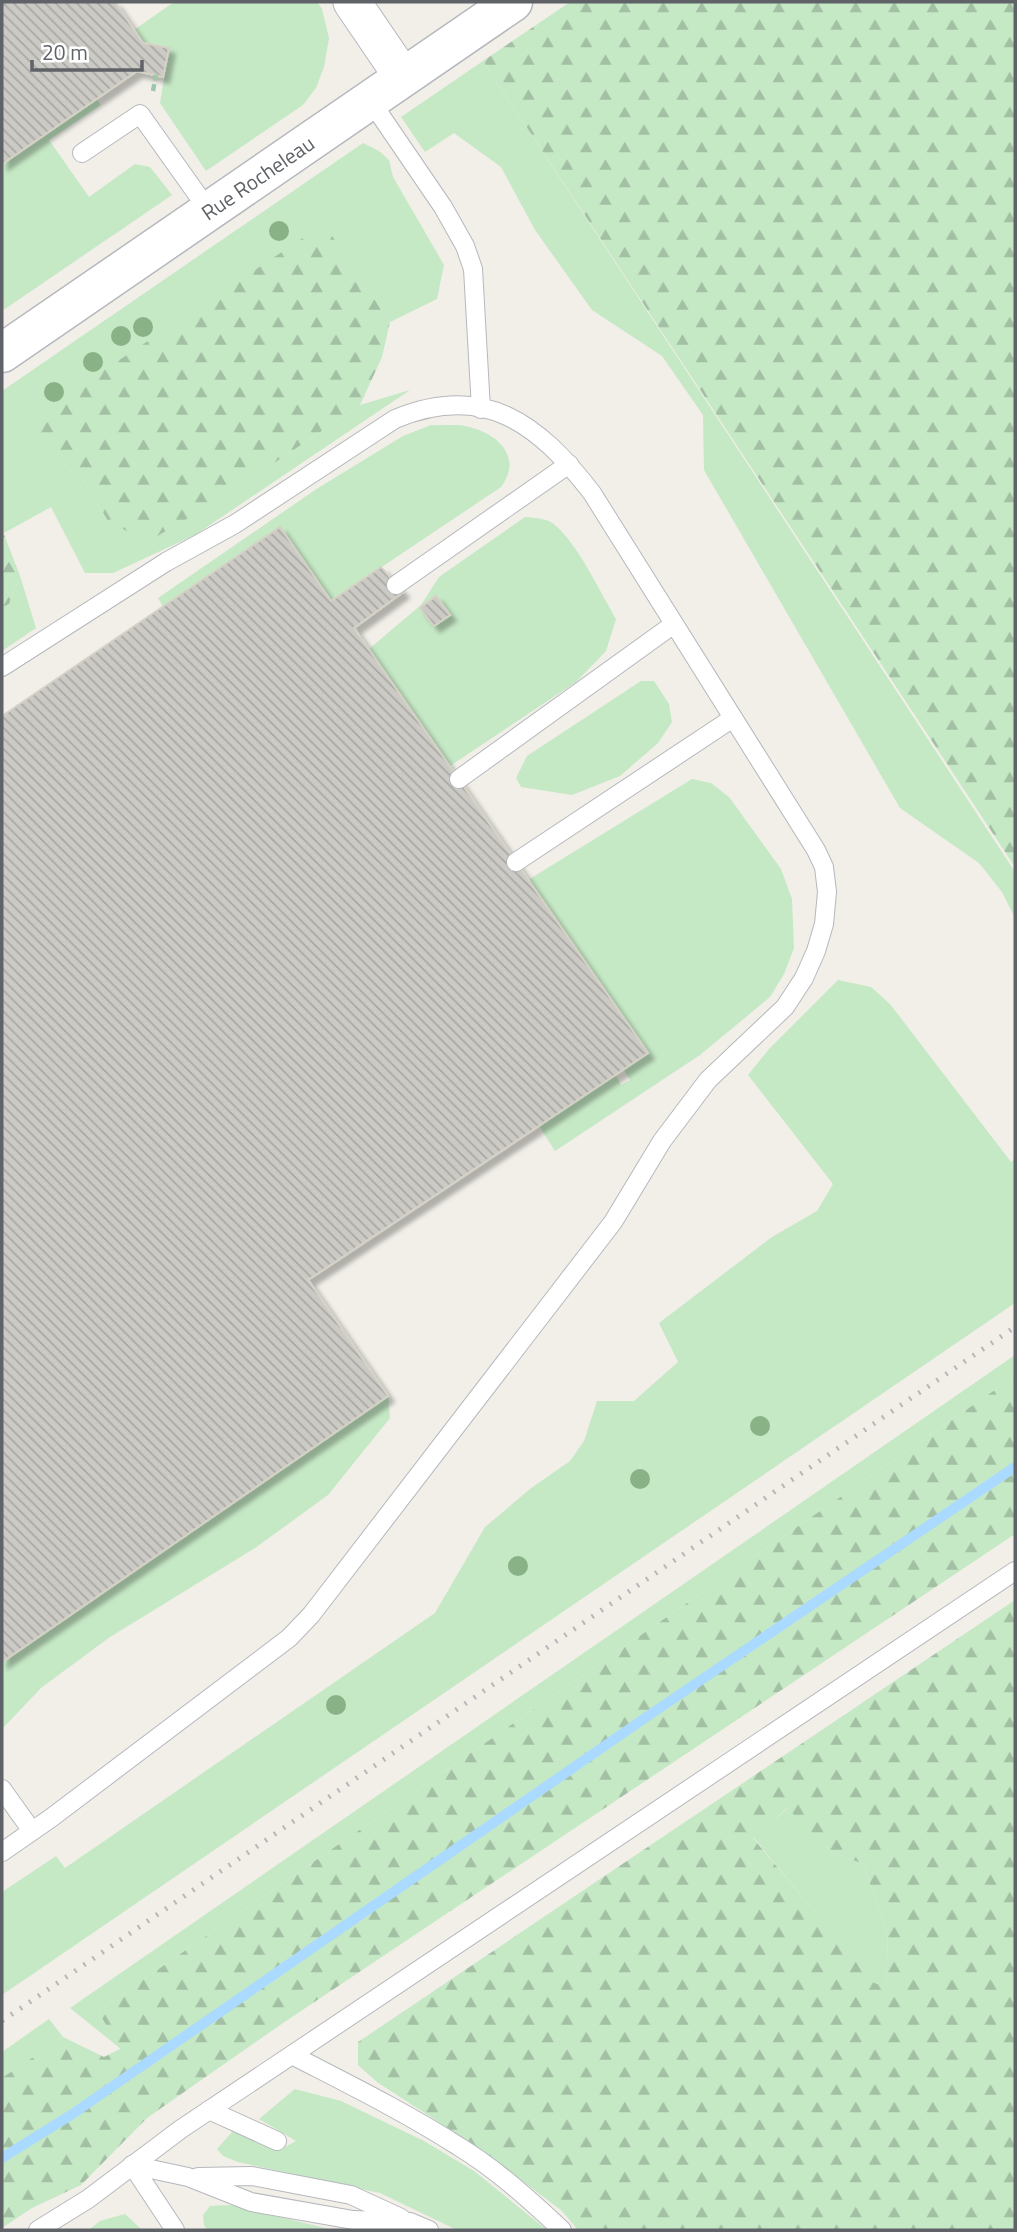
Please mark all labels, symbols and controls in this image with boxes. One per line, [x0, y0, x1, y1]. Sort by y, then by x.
scale bar [32, 28, 142, 72]
text: 20 m [42, 36, 88, 68]
street label: Rue Rocheleau [194, 127, 321, 228]

